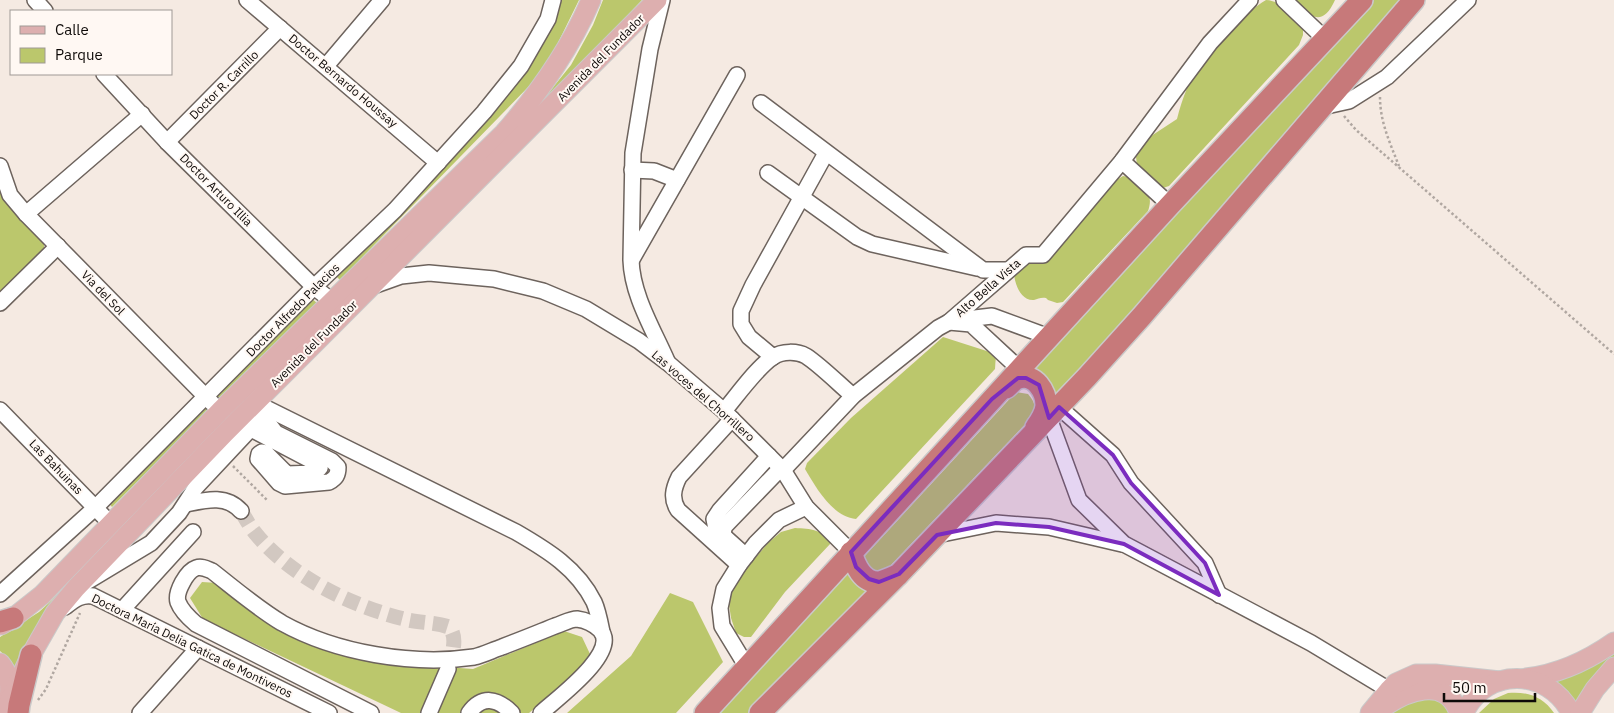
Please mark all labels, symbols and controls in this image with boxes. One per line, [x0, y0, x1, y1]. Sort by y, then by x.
legend [10, 10, 172, 75]
street label: Avenida del Fundador [554, 11, 648, 104]
text: Calle [55, 20, 89, 39]
street label: Doctor Bernardo Houssay [286, 31, 401, 131]
text: Parque [55, 45, 103, 64]
street label: Doctor R. Carrillo [186, 47, 262, 122]
street label: Doctor Arturo Illia [177, 150, 256, 230]
street label: Alto Bella Vista [952, 255, 1024, 320]
street label: Doctor Alfredo Palacios [243, 260, 343, 360]
street label: Via del Sol [78, 267, 128, 318]
street label: Avenida del Fundador [267, 297, 361, 390]
street label: Las voces del Chorrillero [649, 347, 758, 445]
street label: Las Bahuinas [26, 436, 87, 498]
street label: Doctora María Delia Gatica de Montiveros [89, 590, 295, 701]
scale bar [1444, 670, 1535, 702]
text: 50 m [1452, 678, 1487, 697]

